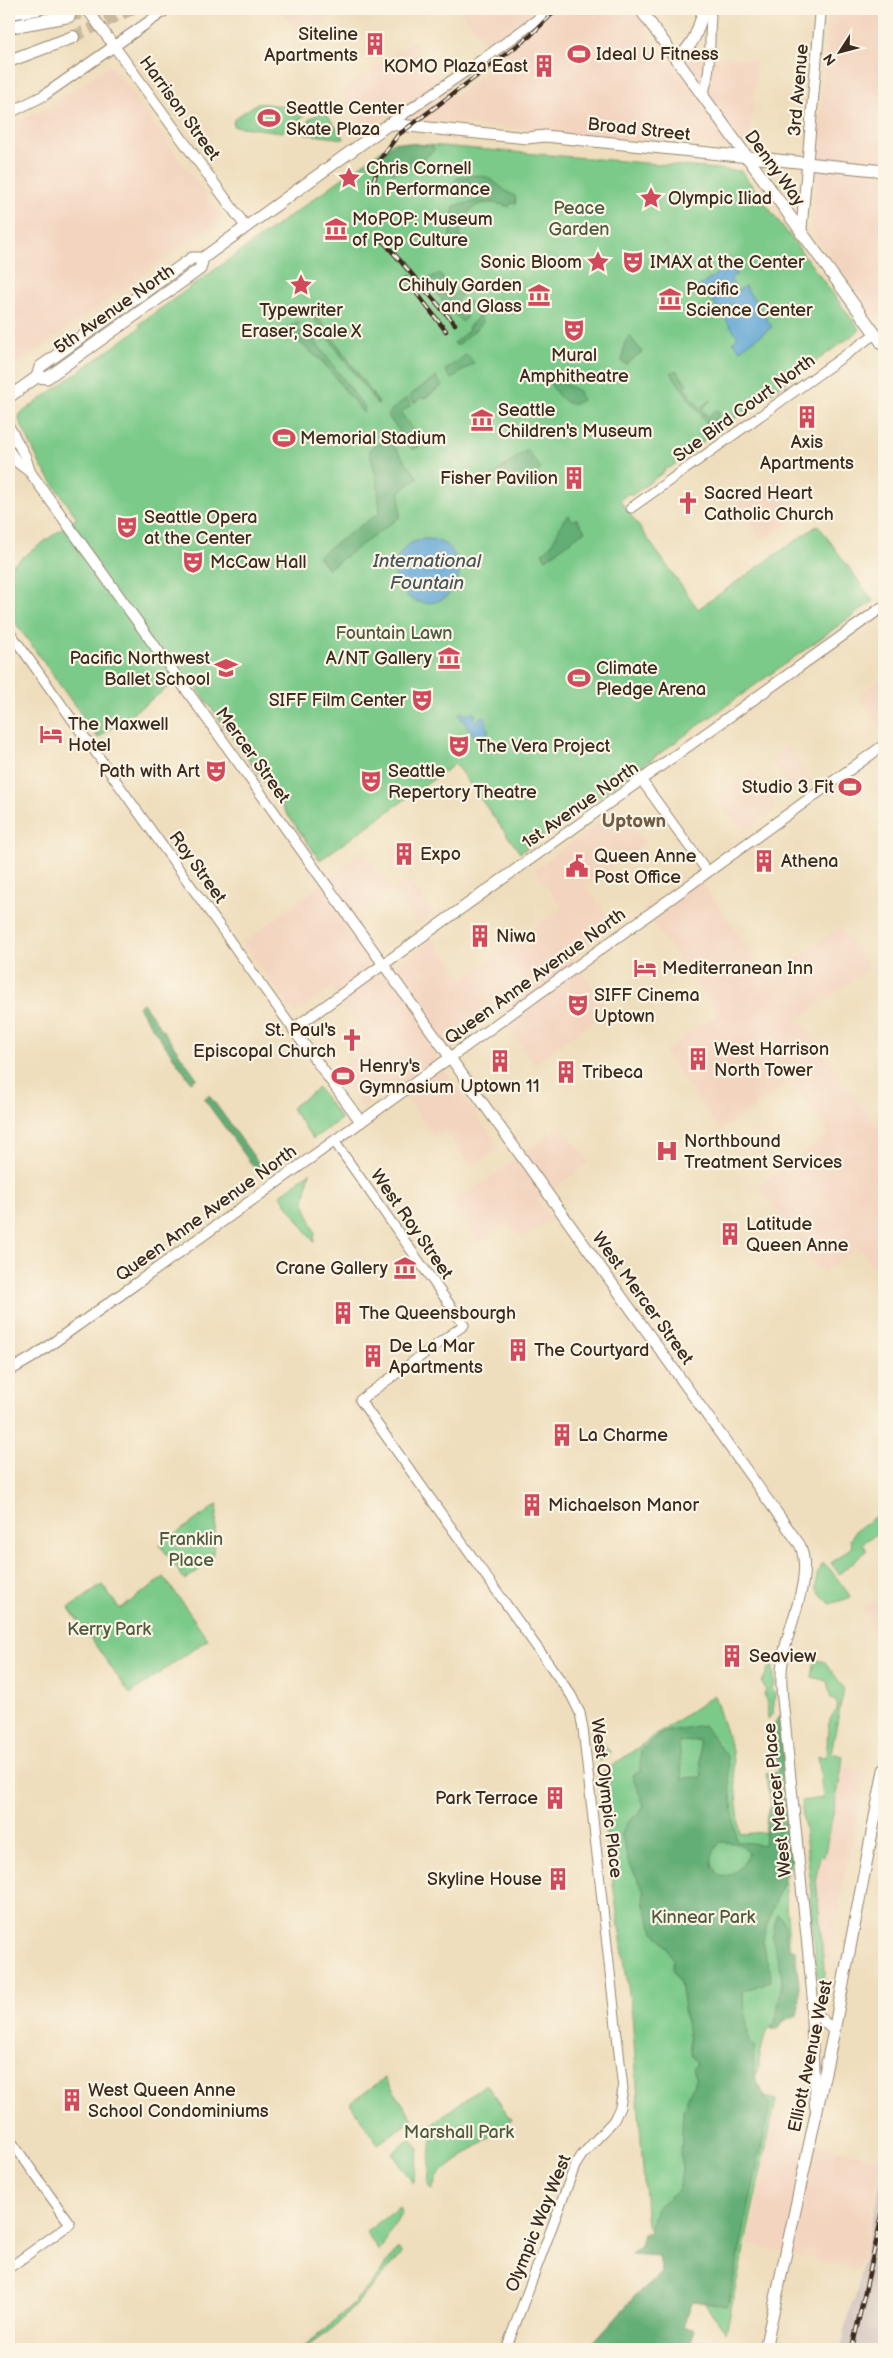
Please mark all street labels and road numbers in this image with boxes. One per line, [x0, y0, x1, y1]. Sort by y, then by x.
street label: 3rd Avenue [784, 43, 813, 137]
street label: Harrison Street [135, 52, 225, 165]
street label: Broad Street [587, 114, 692, 145]
street label: Denny Way [740, 126, 810, 211]
street label: 5th Avenue North [50, 260, 178, 359]
street label: Sue Bird Court North [669, 350, 819, 467]
street label: Mercer Street [211, 703, 295, 808]
street label: 1st Avenue North [518, 757, 643, 853]
street label: Roy Street [165, 827, 231, 908]
street label: Queen Anne Avenue North [441, 904, 630, 1049]
street label: Queen Anne Avenue North [112, 1141, 301, 1286]
street label: West Roy Street [366, 1165, 457, 1284]
street label: West Mercer Street [588, 1228, 698, 1369]
street label: West Olympic Place [586, 1717, 627, 1879]
street label: West Mercer Place [759, 1721, 796, 1878]
street label: Elliott Avenue West [784, 1978, 837, 2134]
street label: Olympic Way West [501, 2151, 576, 2295]

